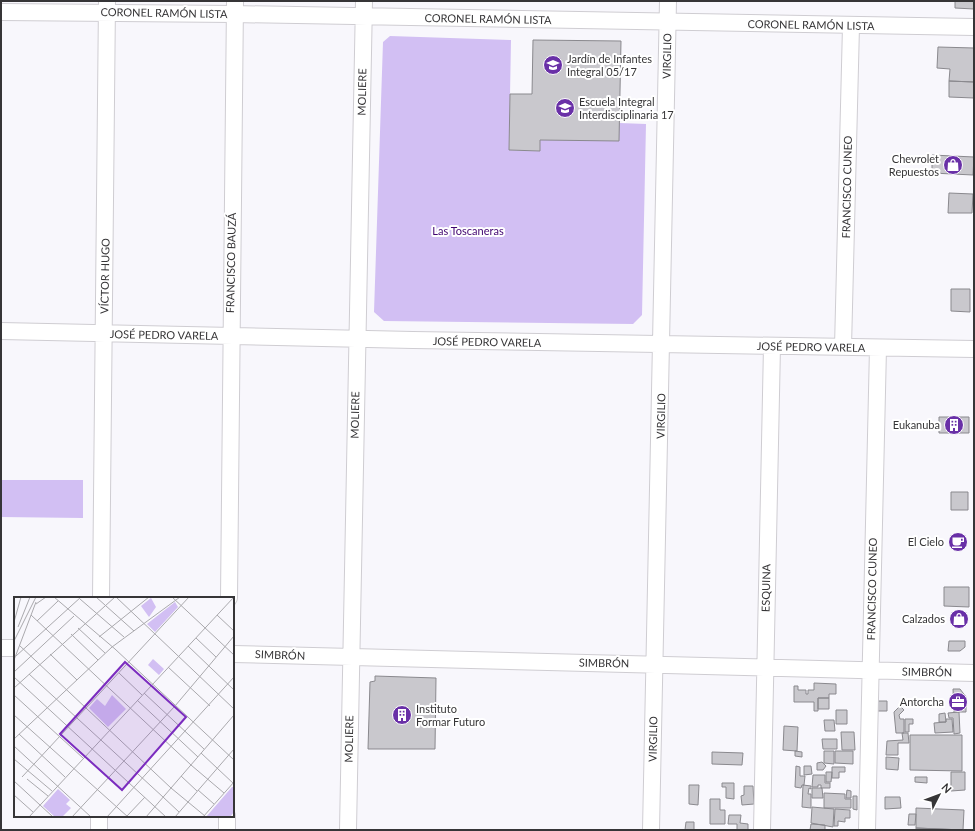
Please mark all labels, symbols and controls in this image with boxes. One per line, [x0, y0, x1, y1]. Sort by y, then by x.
street label: CORONEL RAMÓN LISTA [100, 5, 228, 20]
street label: CORONEL RAMÓN LISTA [424, 11, 552, 26]
street label: CORONEL RAMÓN LISTA [747, 17, 875, 32]
street label: VIRGILIO [660, 33, 673, 79]
place label: Jardín de Infantes Integral 05/17 [567, 52, 652, 78]
school or university icon: Jardín de Infantes Integral 05/17 [542, 54, 564, 76]
street label: MOLIERE [355, 68, 368, 116]
place label: Escuela Integral Interdisciplinaria 17 [579, 95, 674, 121]
school or university icon: Escuela Integral Interdisciplinaria 17 [554, 97, 576, 119]
street label: FRANCISCO CUNEO [839, 135, 854, 239]
place label: Chevrolet Repuestos [889, 152, 939, 178]
shop icon: Chevrolet Repuestos [942, 154, 964, 176]
street label: FRANCISCO BAUZÁ [223, 212, 238, 313]
park label: Las Toscaneras [432, 224, 504, 237]
street label: VÍCTOR HUGO [97, 238, 112, 314]
street label: JOSÉ PEDRO VARELA [110, 327, 219, 342]
street label: JOSÉ PEDRO VARELA [433, 334, 542, 349]
street label: JOSÉ PEDRO VARELA [757, 339, 866, 354]
street label: MOLIERE [348, 391, 361, 439]
street label: VIRGILIO [654, 393, 667, 439]
building icon: Eukanuba [943, 414, 965, 436]
place label: Eukanuba [893, 418, 940, 431]
cafe icon: El Cielo [947, 531, 969, 553]
place label: El Cielo [908, 535, 944, 548]
street label: FRANCISCO CUNEO [864, 537, 879, 641]
street label: ESQUINA [759, 563, 772, 612]
inset map [14, 597, 234, 817]
shop icon: Calzados [948, 608, 970, 630]
place label: Calzados [902, 612, 945, 625]
street label: SIMBRÓN [255, 647, 305, 662]
street label: SIMBRÓN [579, 656, 629, 669]
street label: SIMBRÓN [902, 665, 952, 678]
office icon: Antorcha [947, 691, 969, 713]
place label: Antorcha [900, 695, 944, 708]
place label: Instituto Formar Futuro [416, 702, 485, 728]
building icon: Instituto Formar Futuro [391, 704, 413, 726]
street label: MOLIERE [342, 715, 355, 763]
street label: VIRGILIO [646, 716, 659, 762]
north arrow [919, 775, 959, 815]
text: N [939, 780, 954, 795]

